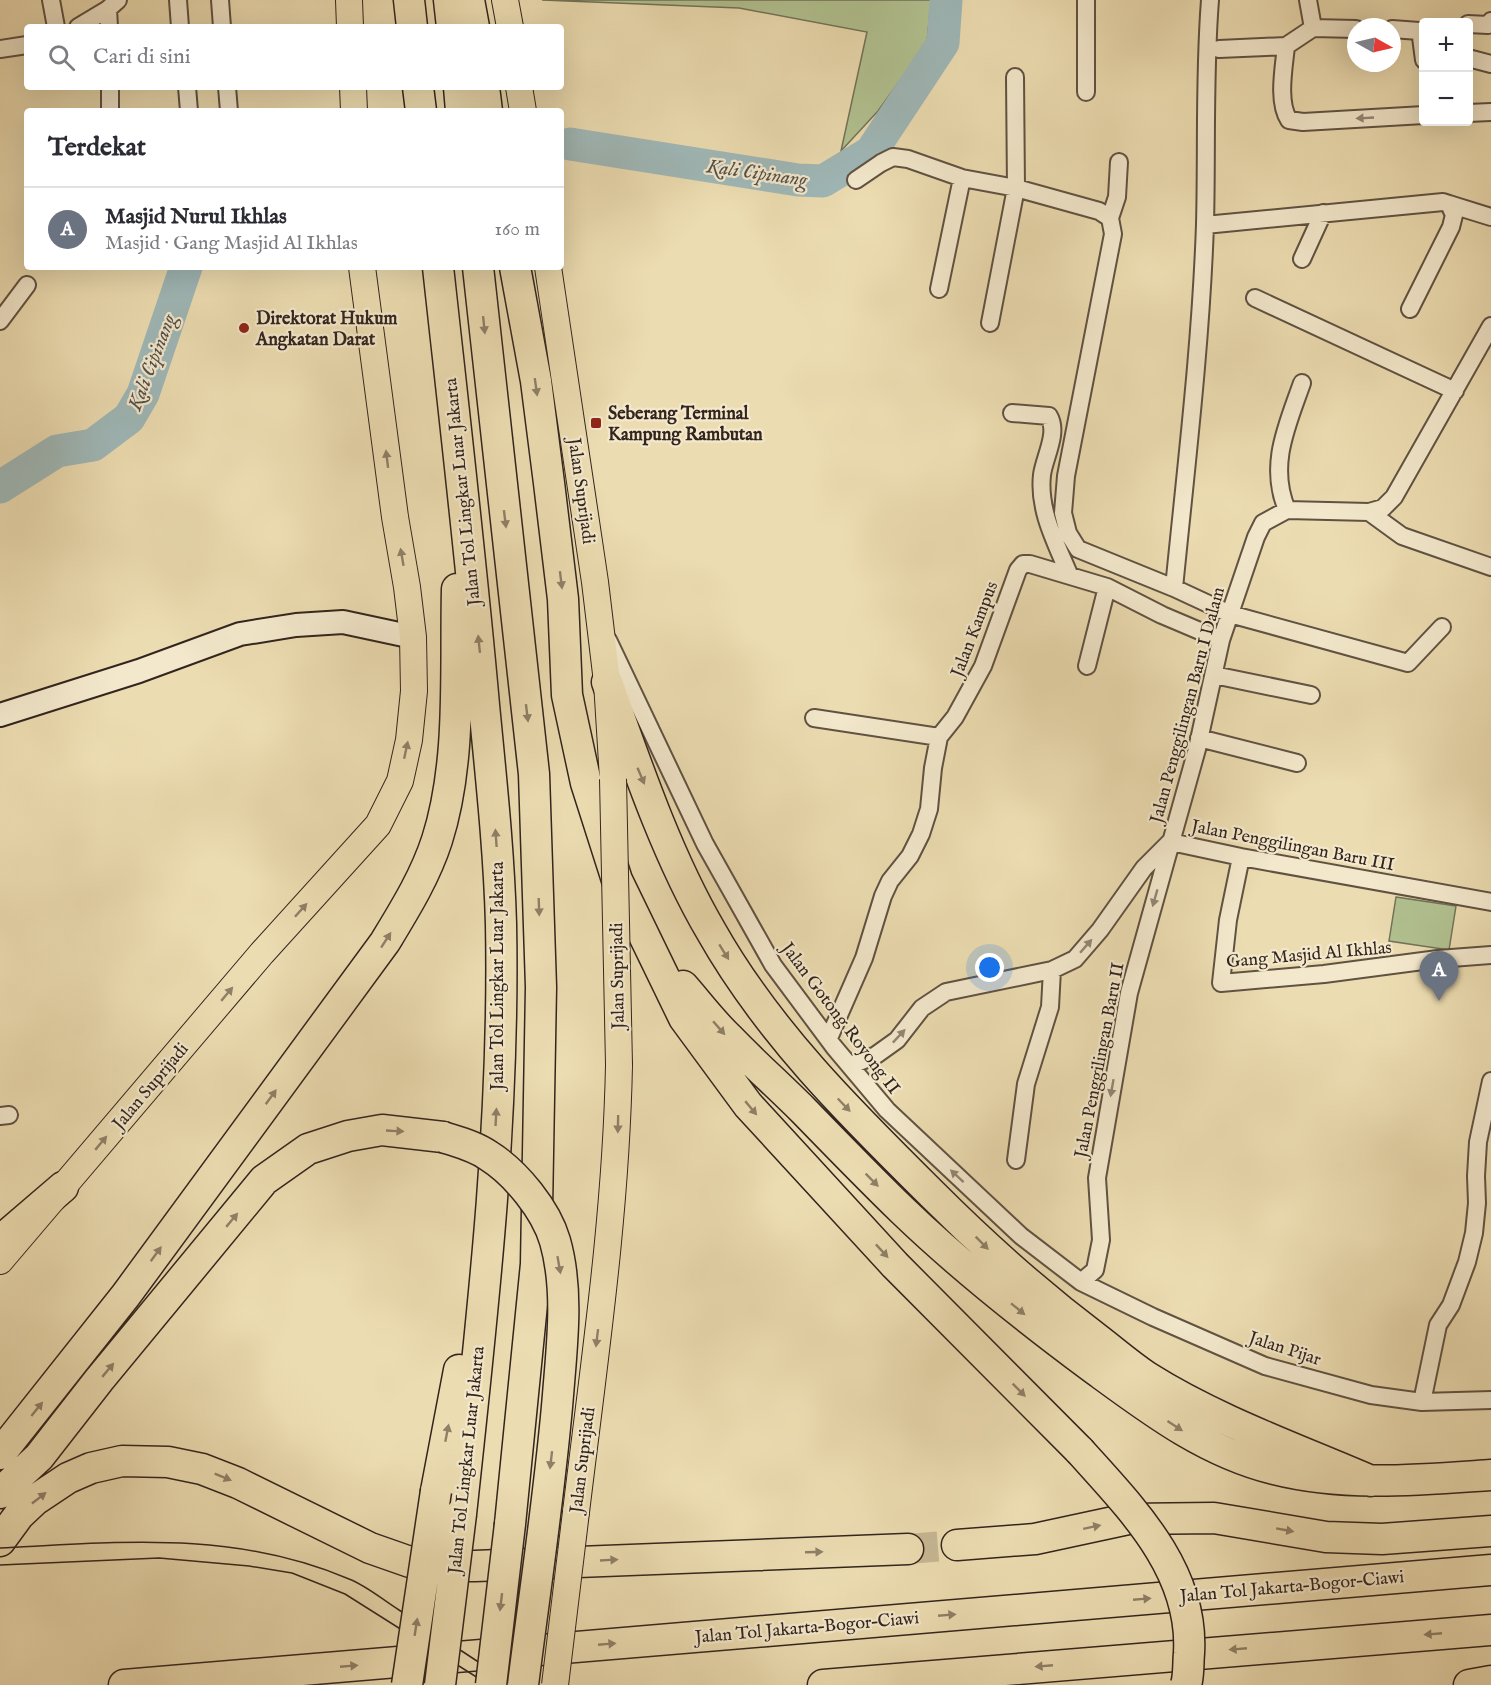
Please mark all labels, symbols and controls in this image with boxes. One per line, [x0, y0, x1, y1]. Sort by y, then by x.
north arrow [1347, 18, 1401, 72]
map controls [1419, 18, 1473, 126]
button: + [1419, 18, 1473, 72]
search box [24, 24, 564, 90]
icon: search [45, 41, 78, 74]
text: Cari di sini [93, 43, 191, 71]
button: − [1419, 72, 1473, 126]
one-way arrow [1356, 114, 1375, 123]
text: Terdekat [48, 131, 146, 164]
water label: Kali Cipinang [704, 154, 810, 194]
text: Masjid Nurul Ikhlas [105, 203, 287, 231]
text: A [61, 217, 74, 242]
text: 160 m [494, 217, 540, 242]
text: Masjid · Gang Masjid Al Ikhlas [105, 231, 358, 256]
place label: Direktorat Hukum Angkatan Darat [255, 308, 398, 352]
water label: Kali Cipinang [122, 310, 184, 416]
one-way arrow [479, 316, 489, 335]
marker: Direktorat Hukum Angkatan Darat [237, 321, 251, 335]
street label: Jalan Tol Lingkar Luar Jakarta [440, 377, 487, 609]
one-way arrow [532, 377, 541, 396]
place label: Seberang Terminal Kampung Rambutan [608, 403, 763, 447]
marker: Seberang Terminal Kampung Rambutan [589, 416, 603, 430]
street label: Jalan Suprijadi [561, 435, 599, 546]
one-way arrow [383, 449, 392, 468]
one-way arrow [500, 510, 510, 529]
one-way arrow [397, 547, 406, 566]
one-way arrow [556, 571, 565, 590]
street label: Jalan Kampus [946, 578, 1004, 683]
street label: Jalan Penggilingan Baru I Dalam [1145, 585, 1231, 828]
one-way arrow [474, 634, 483, 653]
one-way arrow [522, 703, 532, 722]
one-way arrow [402, 740, 411, 759]
one-way arrow [637, 767, 646, 785]
street label: Jalan Penggilingan Baru III [1187, 815, 1396, 878]
one-way arrow [492, 828, 501, 847]
street label: Jalan Tol Lingkar Luar Jakarta [487, 861, 510, 1092]
one-way arrow [1150, 889, 1159, 907]
one-way arrow [534, 898, 543, 917]
one-way arrow [294, 903, 307, 918]
street label: Jalan Suprijadi [606, 922, 631, 1032]
one-way arrow [380, 932, 392, 948]
street label: Jalan Gotong Royong II [774, 937, 905, 1100]
street label: Gang Masjid Al Ikhlas [1225, 937, 1393, 974]
one-way arrow [1079, 939, 1092, 954]
one-way arrow [718, 944, 729, 960]
pin: A [1420, 952, 1458, 1001]
your location [975, 953, 1004, 982]
street label: Jalan Penggilingan Baru II [1070, 960, 1131, 1162]
one-way arrow [221, 986, 234, 1002]
one-way arrow [712, 1020, 725, 1035]
one-way arrow [891, 1029, 905, 1043]
street label: Jalan Suprijadi [107, 1038, 194, 1137]
one-way arrow [1107, 1079, 1116, 1098]
one-way arrow [265, 1089, 277, 1105]
one-way arrow [837, 1098, 851, 1112]
one-way arrow [744, 1100, 757, 1116]
one-way arrow [492, 1107, 501, 1126]
one-way arrow [613, 1114, 623, 1133]
one-way arrow [386, 1126, 405, 1136]
one-way arrow [94, 1136, 107, 1151]
one-way arrow [950, 1169, 964, 1183]
one-way arrow [865, 1173, 879, 1187]
one-way arrow [225, 1212, 238, 1228]
one-way arrow [975, 1236, 989, 1251]
one-way arrow [875, 1244, 889, 1258]
one-way arrow [149, 1247, 161, 1262]
one-way arrow [555, 1256, 564, 1275]
one-way arrow [1010, 1303, 1026, 1316]
street label: Jalan Pijar [1244, 1326, 1324, 1372]
one-way arrow [592, 1329, 601, 1348]
street label: Jalan Tol Lingkar Luar Jakarta [444, 1345, 491, 1577]
one-way arrow [101, 1362, 114, 1378]
one-way arrow [1012, 1383, 1026, 1397]
one-way arrow [30, 1401, 43, 1417]
street label: Jalan Suprijadi [565, 1406, 601, 1517]
one-way arrow [1167, 1420, 1183, 1431]
one-way arrow [443, 1423, 452, 1442]
one-way arrow [547, 1450, 556, 1469]
one-way arrow [214, 1472, 232, 1482]
one-way arrow [31, 1491, 47, 1504]
one-way arrow [1082, 1521, 1101, 1531]
one-way arrow [1275, 1525, 1294, 1534]
one-way arrow [804, 1547, 823, 1556]
one-way arrow [599, 1555, 618, 1564]
street label: Jalan Tol Jakarta–Bogor–Ciawi [1177, 1566, 1405, 1609]
one-way arrow [496, 1593, 506, 1612]
one-way arrow [1132, 1594, 1151, 1604]
street label: Jalan Tol Jakarta–Bogor–Ciawi [692, 1607, 920, 1650]
one-way arrow [938, 1611, 957, 1620]
one-way arrow [411, 1618, 420, 1637]
one-way arrow [1423, 1629, 1442, 1638]
one-way arrow [597, 1639, 616, 1649]
one-way arrow [1229, 1645, 1248, 1654]
one-way arrow [340, 1661, 359, 1671]
one-way arrow [1034, 1661, 1053, 1671]

